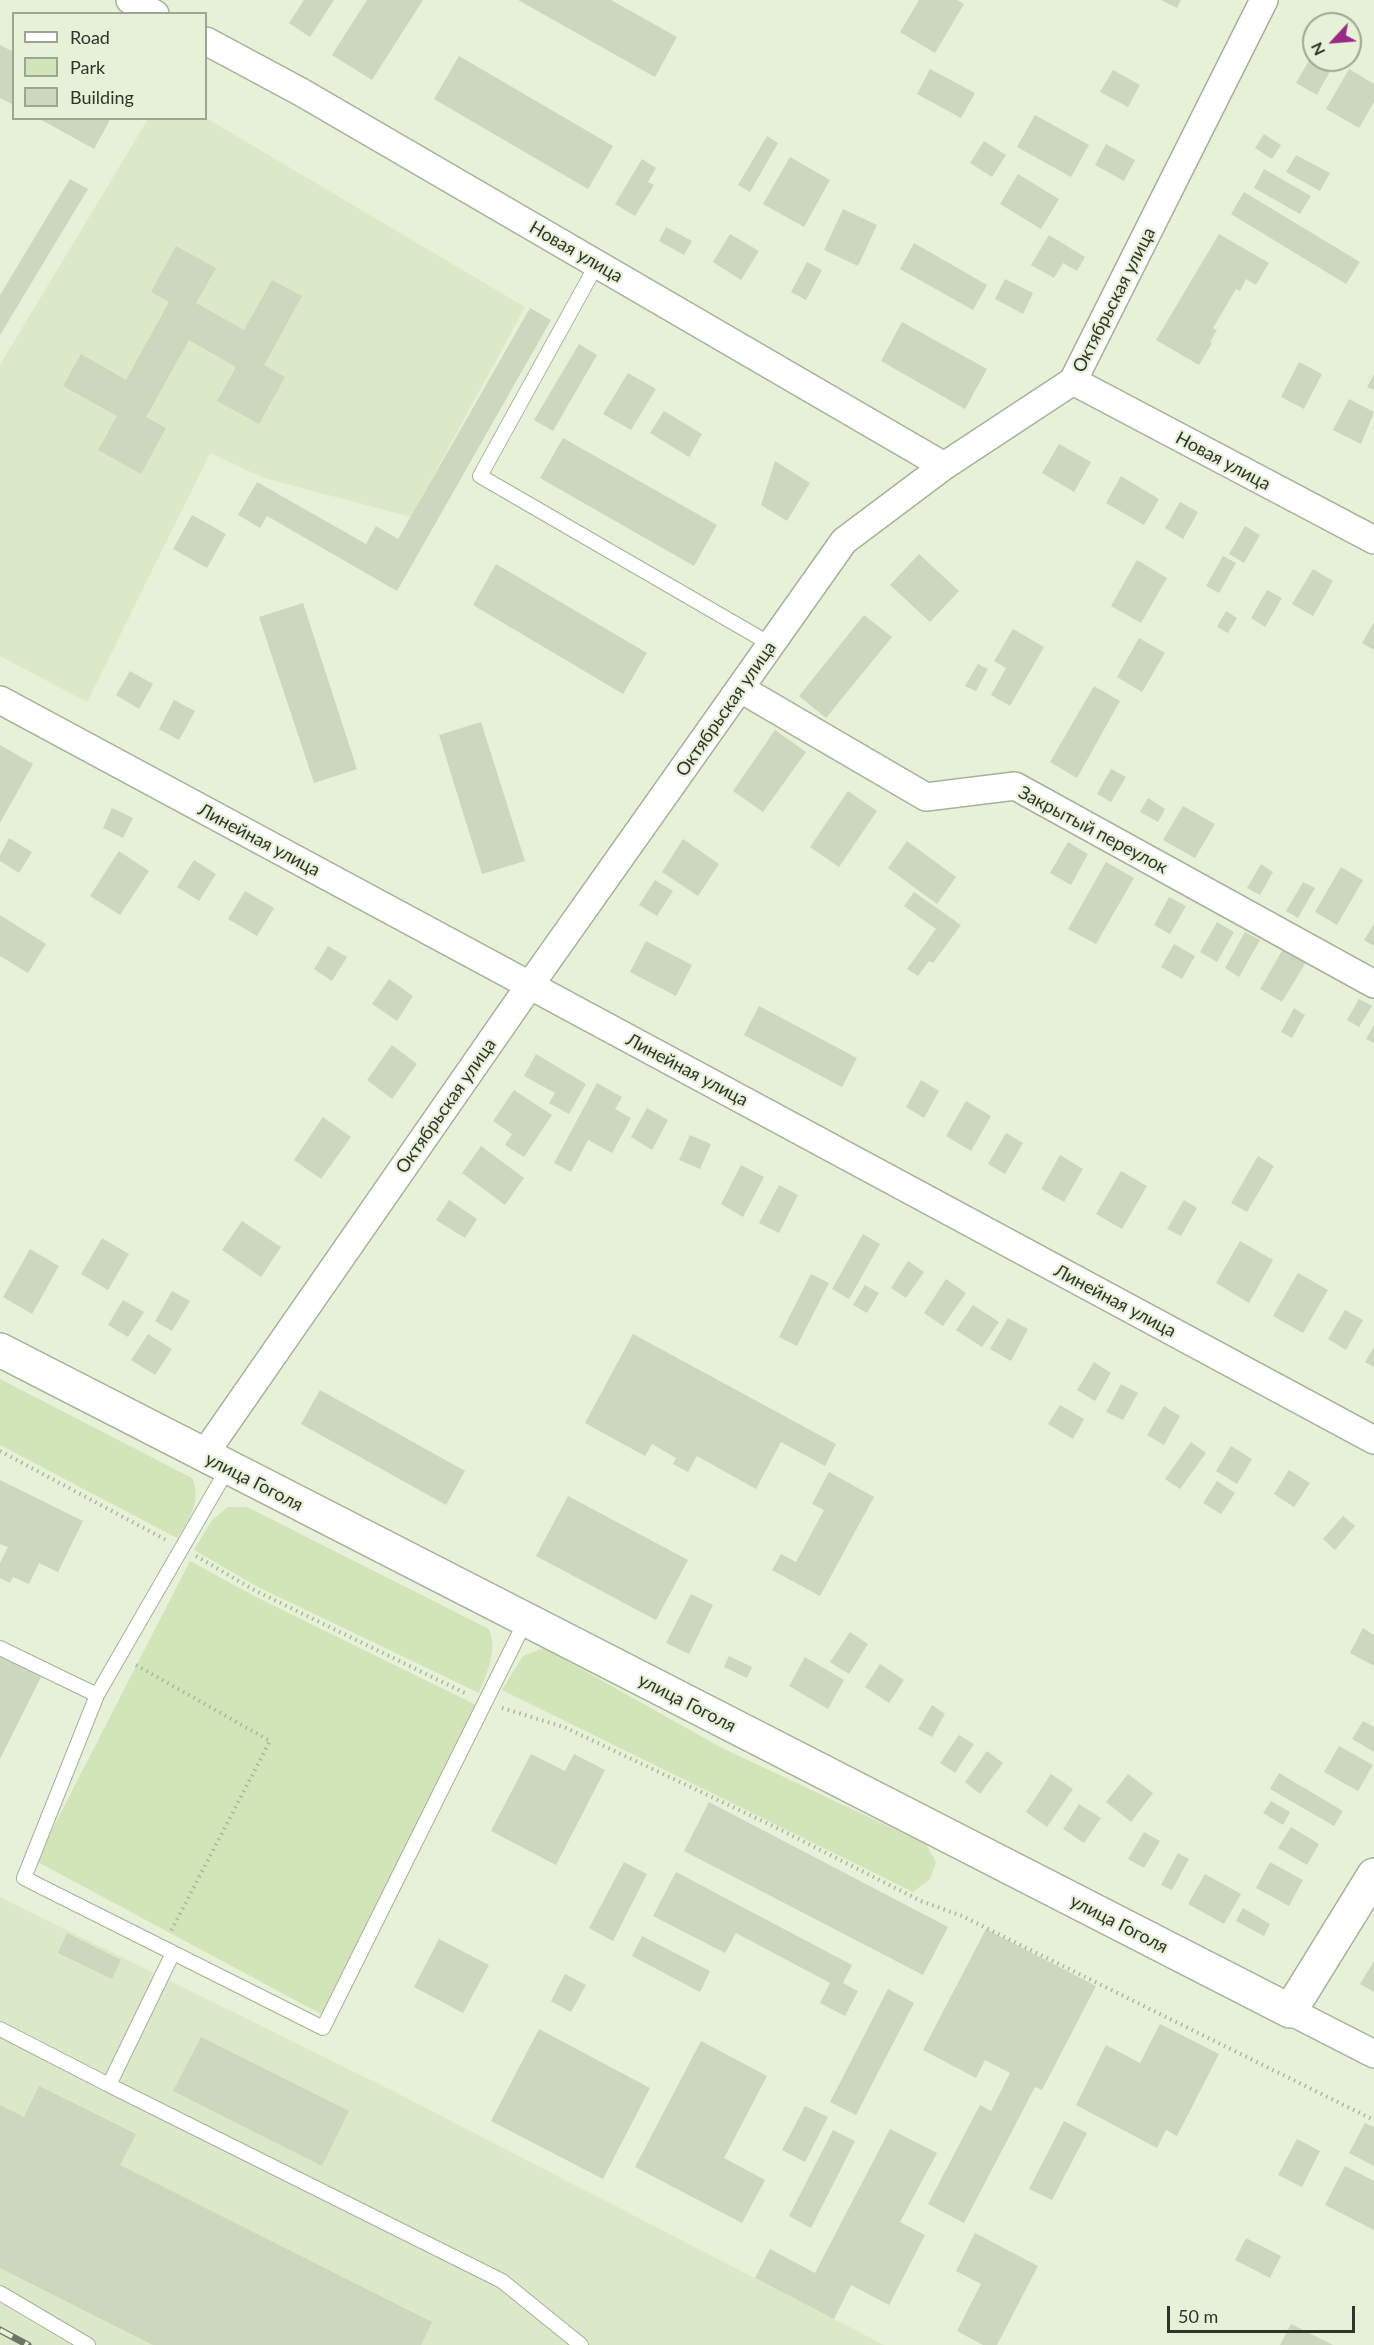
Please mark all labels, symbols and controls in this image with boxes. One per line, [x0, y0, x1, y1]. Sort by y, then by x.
legend [12, 12, 207, 120]
north arrow [1302, 12, 1362, 72]
text: Road [70, 26, 110, 48]
text: N [1306, 40, 1328, 59]
text: Park [70, 56, 105, 78]
text: Building [70, 86, 134, 108]
street label: Новая улица [525, 217, 627, 287]
street label: Октябрьская улица [1068, 224, 1160, 376]
street label: Новая улица [1172, 427, 1274, 495]
street label: Октябрьская улица [671, 637, 781, 781]
street label: Закрытый переулок [1015, 781, 1171, 879]
street label: Линейная улица [194, 799, 324, 881]
street label: Линейная улица [622, 1029, 752, 1111]
street label: Октябрьская улица [391, 1034, 501, 1178]
street label: Линейная улица [1050, 1260, 1180, 1342]
street label: улица Гоголя [201, 1448, 307, 1516]
street label: улица Гоголя [634, 1669, 740, 1737]
street label: улица Гоголя [1066, 1890, 1172, 1958]
scale bar [1170, 2294, 1358, 2332]
text: 50 m [1178, 2305, 1218, 2327]

